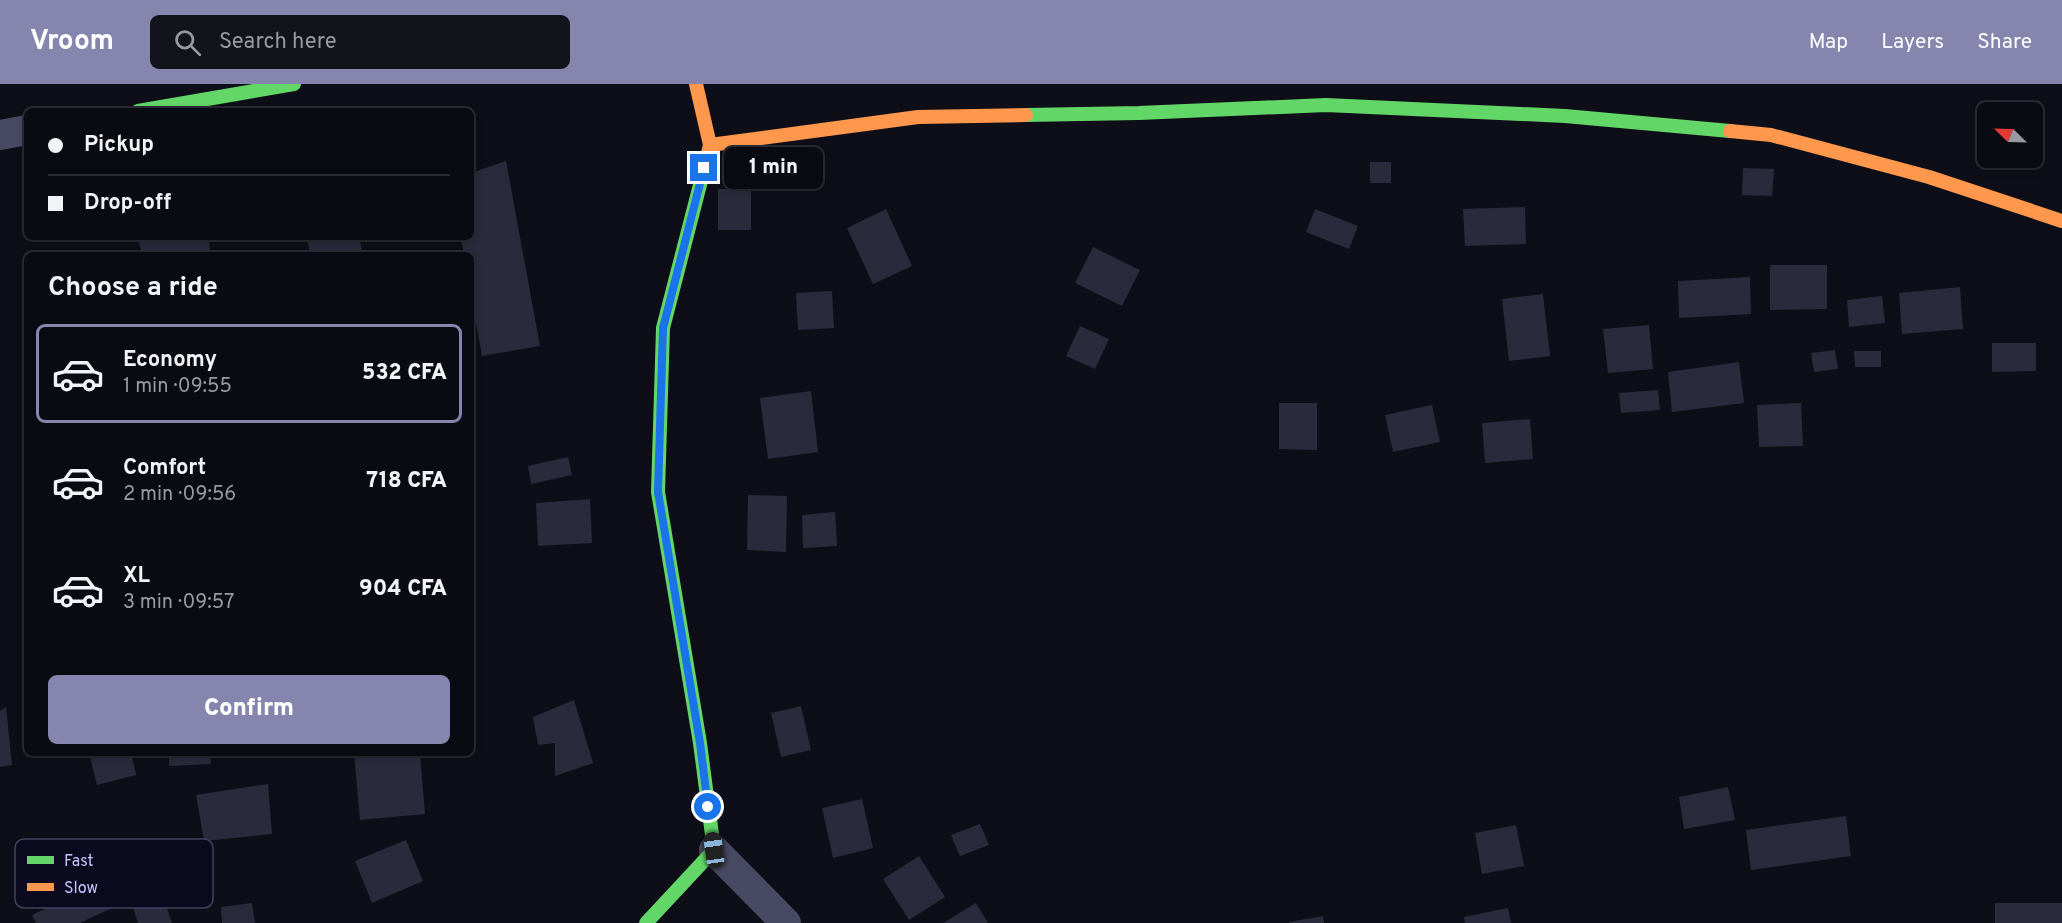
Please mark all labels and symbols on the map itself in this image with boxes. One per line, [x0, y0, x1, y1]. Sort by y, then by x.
north arrow [1977, 102, 2043, 168]
callout: 1 min [725, 147, 824, 189]
route end [690, 154, 717, 181]
route start [694, 793, 721, 820]
car [703, 831, 725, 869]
legend [15, 839, 213, 908]
text: Fast [64, 852, 94, 872]
text: Slow [64, 879, 98, 899]

